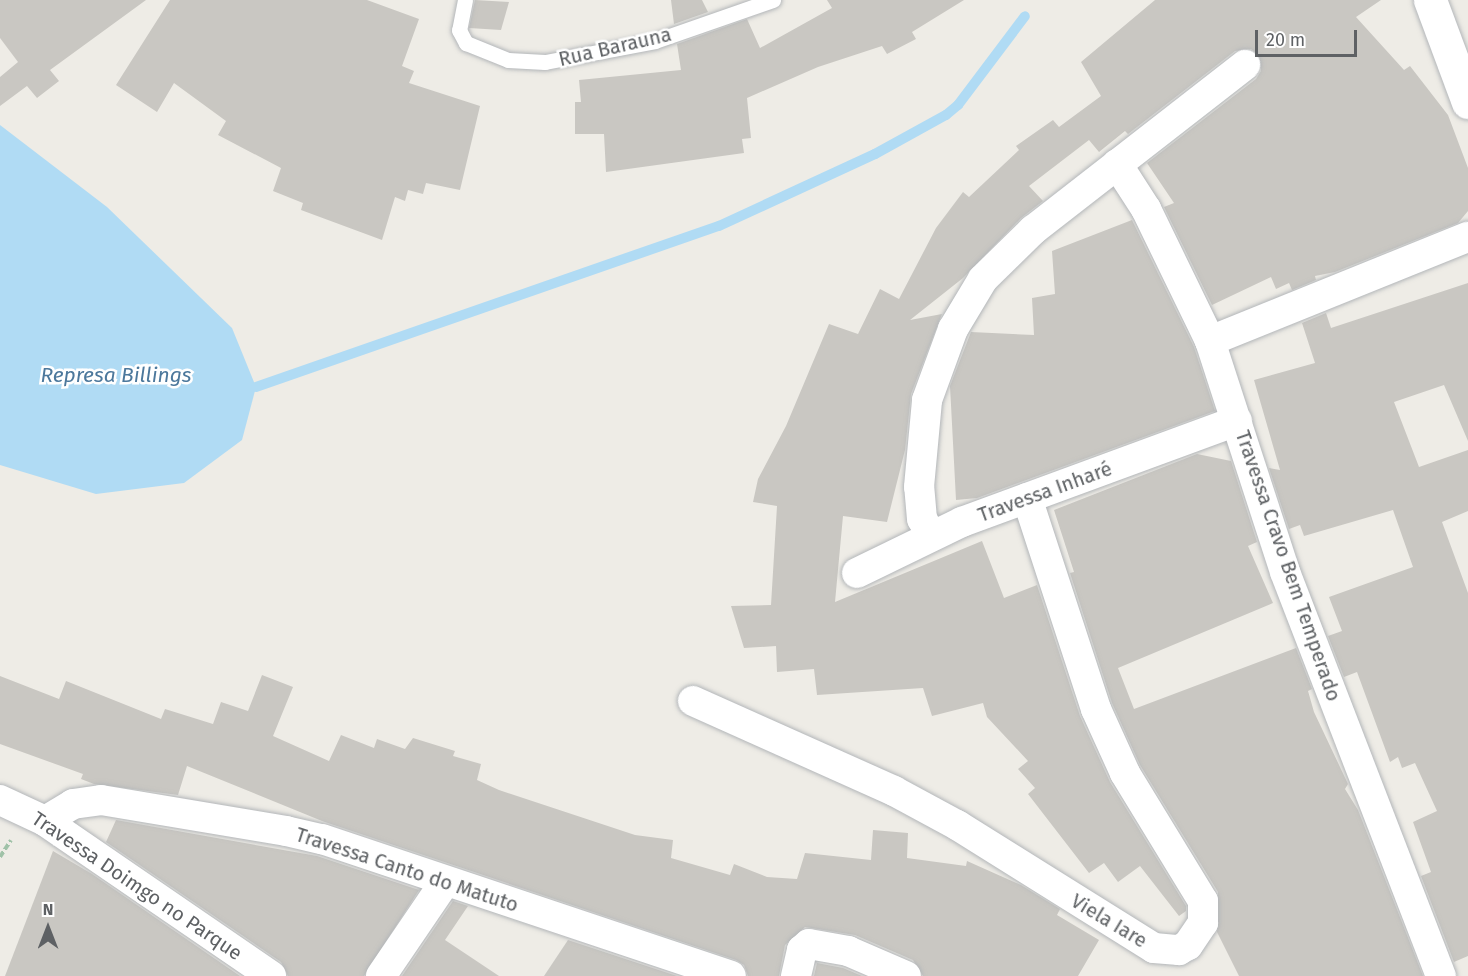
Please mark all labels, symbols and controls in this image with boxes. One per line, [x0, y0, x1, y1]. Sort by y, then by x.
scale bar [1258, 18, 1360, 56]
street label: Rua Barauna [556, 22, 674, 72]
text: 20 m [1266, 29, 1305, 51]
water label: Represa Billings [40, 362, 192, 388]
street label: Travessa Cravo Bem Temperado [1230, 427, 1346, 705]
street label: Travessa Inharé [975, 457, 1115, 527]
street label: Travessa Doimgo no Parque [27, 807, 247, 965]
street label: Travessa Canto do Matuto [293, 823, 521, 917]
street label: Viela Iare [1067, 889, 1151, 953]
north arrow [18, 898, 78, 958]
text: N [43, 900, 53, 919]

